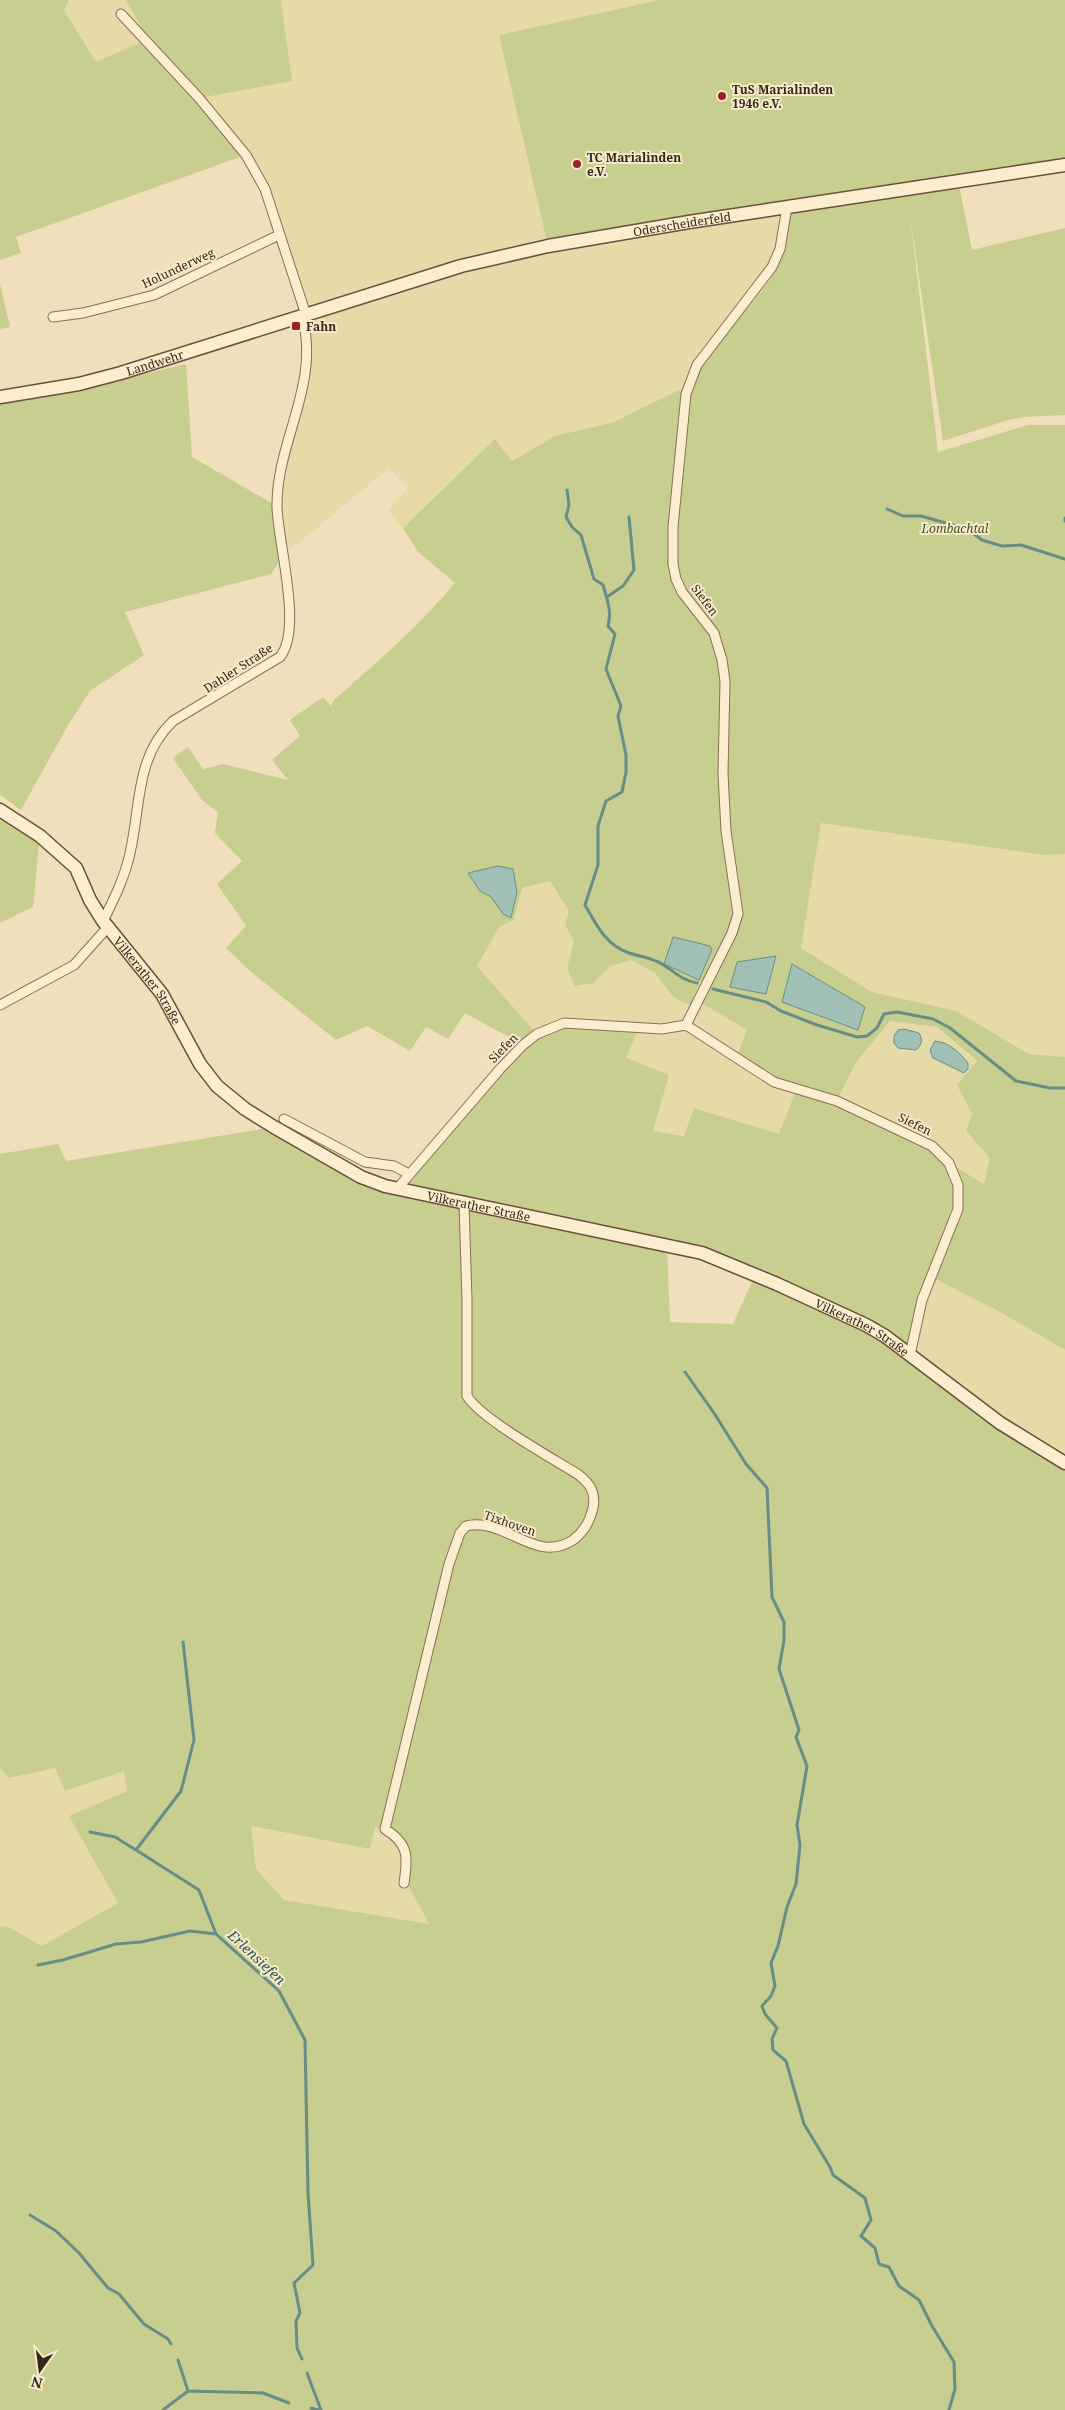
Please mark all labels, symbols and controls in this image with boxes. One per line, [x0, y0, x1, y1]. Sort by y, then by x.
place label: TuS Marialinden 1946 e.V. [732, 81, 833, 112]
marker: TuS Marialinden 1946 e.V. [716, 90, 728, 102]
place label: TC Marialinden e.V. [587, 149, 681, 180]
marker: TC Marialinden e.V. [571, 158, 583, 170]
street label: Oderscheiderfeld [632, 207, 733, 240]
street label: Holunderweg [139, 244, 218, 292]
place label: Fahn [306, 318, 336, 335]
marker: Fahn [290, 320, 302, 332]
street label: Landwehr [124, 345, 186, 379]
park label: Lombachtal [921, 520, 989, 537]
street label: Siefen [688, 581, 723, 619]
street label: Dahler Straße [200, 639, 276, 697]
street label: Vilkerather Straße [110, 933, 185, 1027]
street label: Siefen [484, 1029, 522, 1067]
street label: Siefen [895, 1109, 935, 1140]
street label: Vilkerather Straße [426, 1187, 532, 1225]
street label: Vilkerather Straße [813, 1294, 913, 1360]
street label: Tixhoven [482, 1506, 538, 1540]
water label: Erlensiefen [223, 1925, 290, 1989]
north arrow [15, 2345, 65, 2395]
text: N [29, 2373, 44, 2394]

